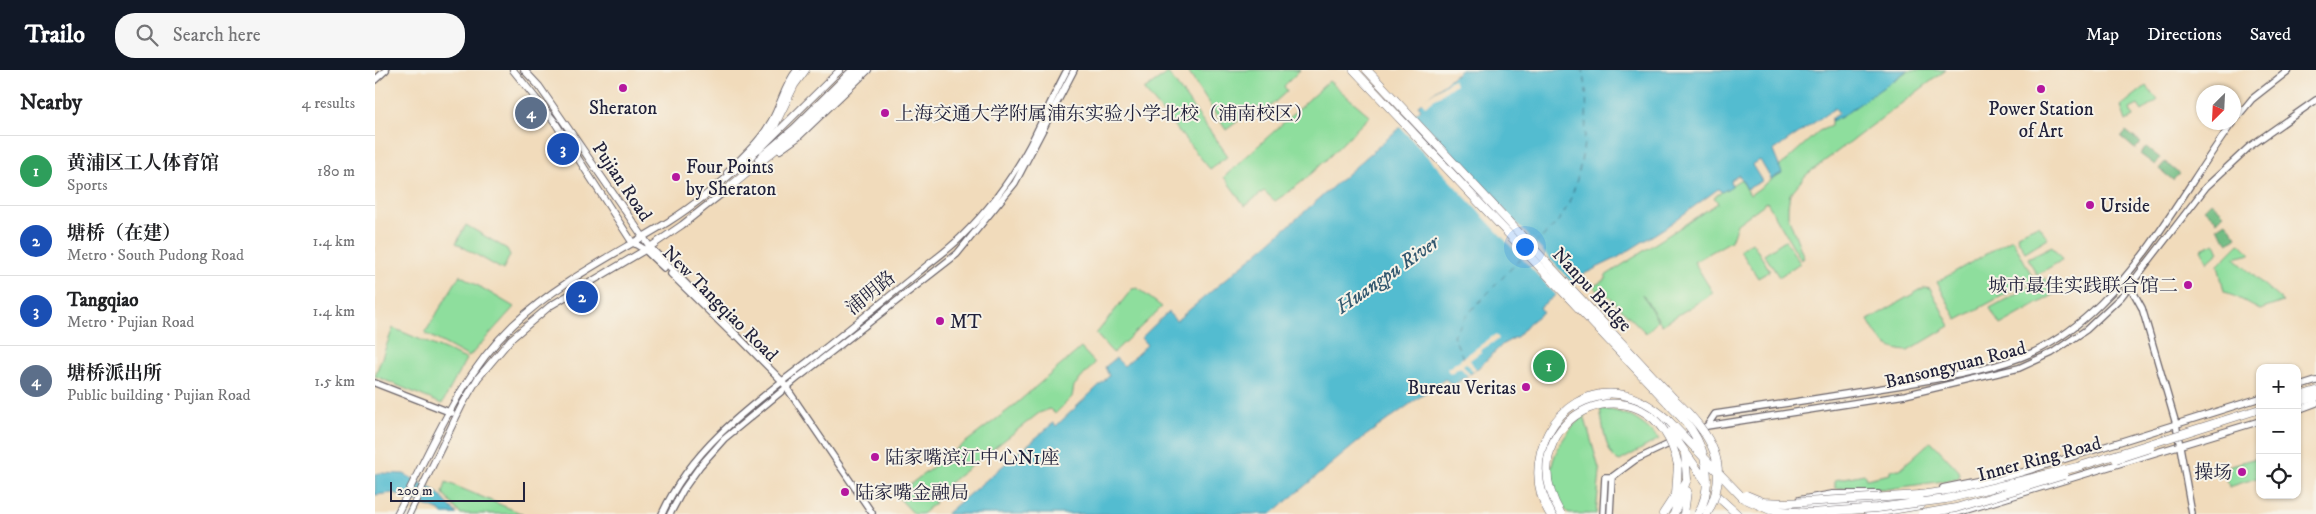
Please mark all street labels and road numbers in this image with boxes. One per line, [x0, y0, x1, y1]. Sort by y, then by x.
street label: Pujian Road [587, 138, 657, 226]
street label: New Tangqiao Road [657, 241, 783, 368]
street label: Nanpu Bridge [1547, 243, 1637, 337]
street label: 浦明路 [842, 266, 900, 320]
street label: Bansongyuan Road [1882, 337, 2029, 394]
street label: Inner Ring Road [1975, 432, 2104, 487]

